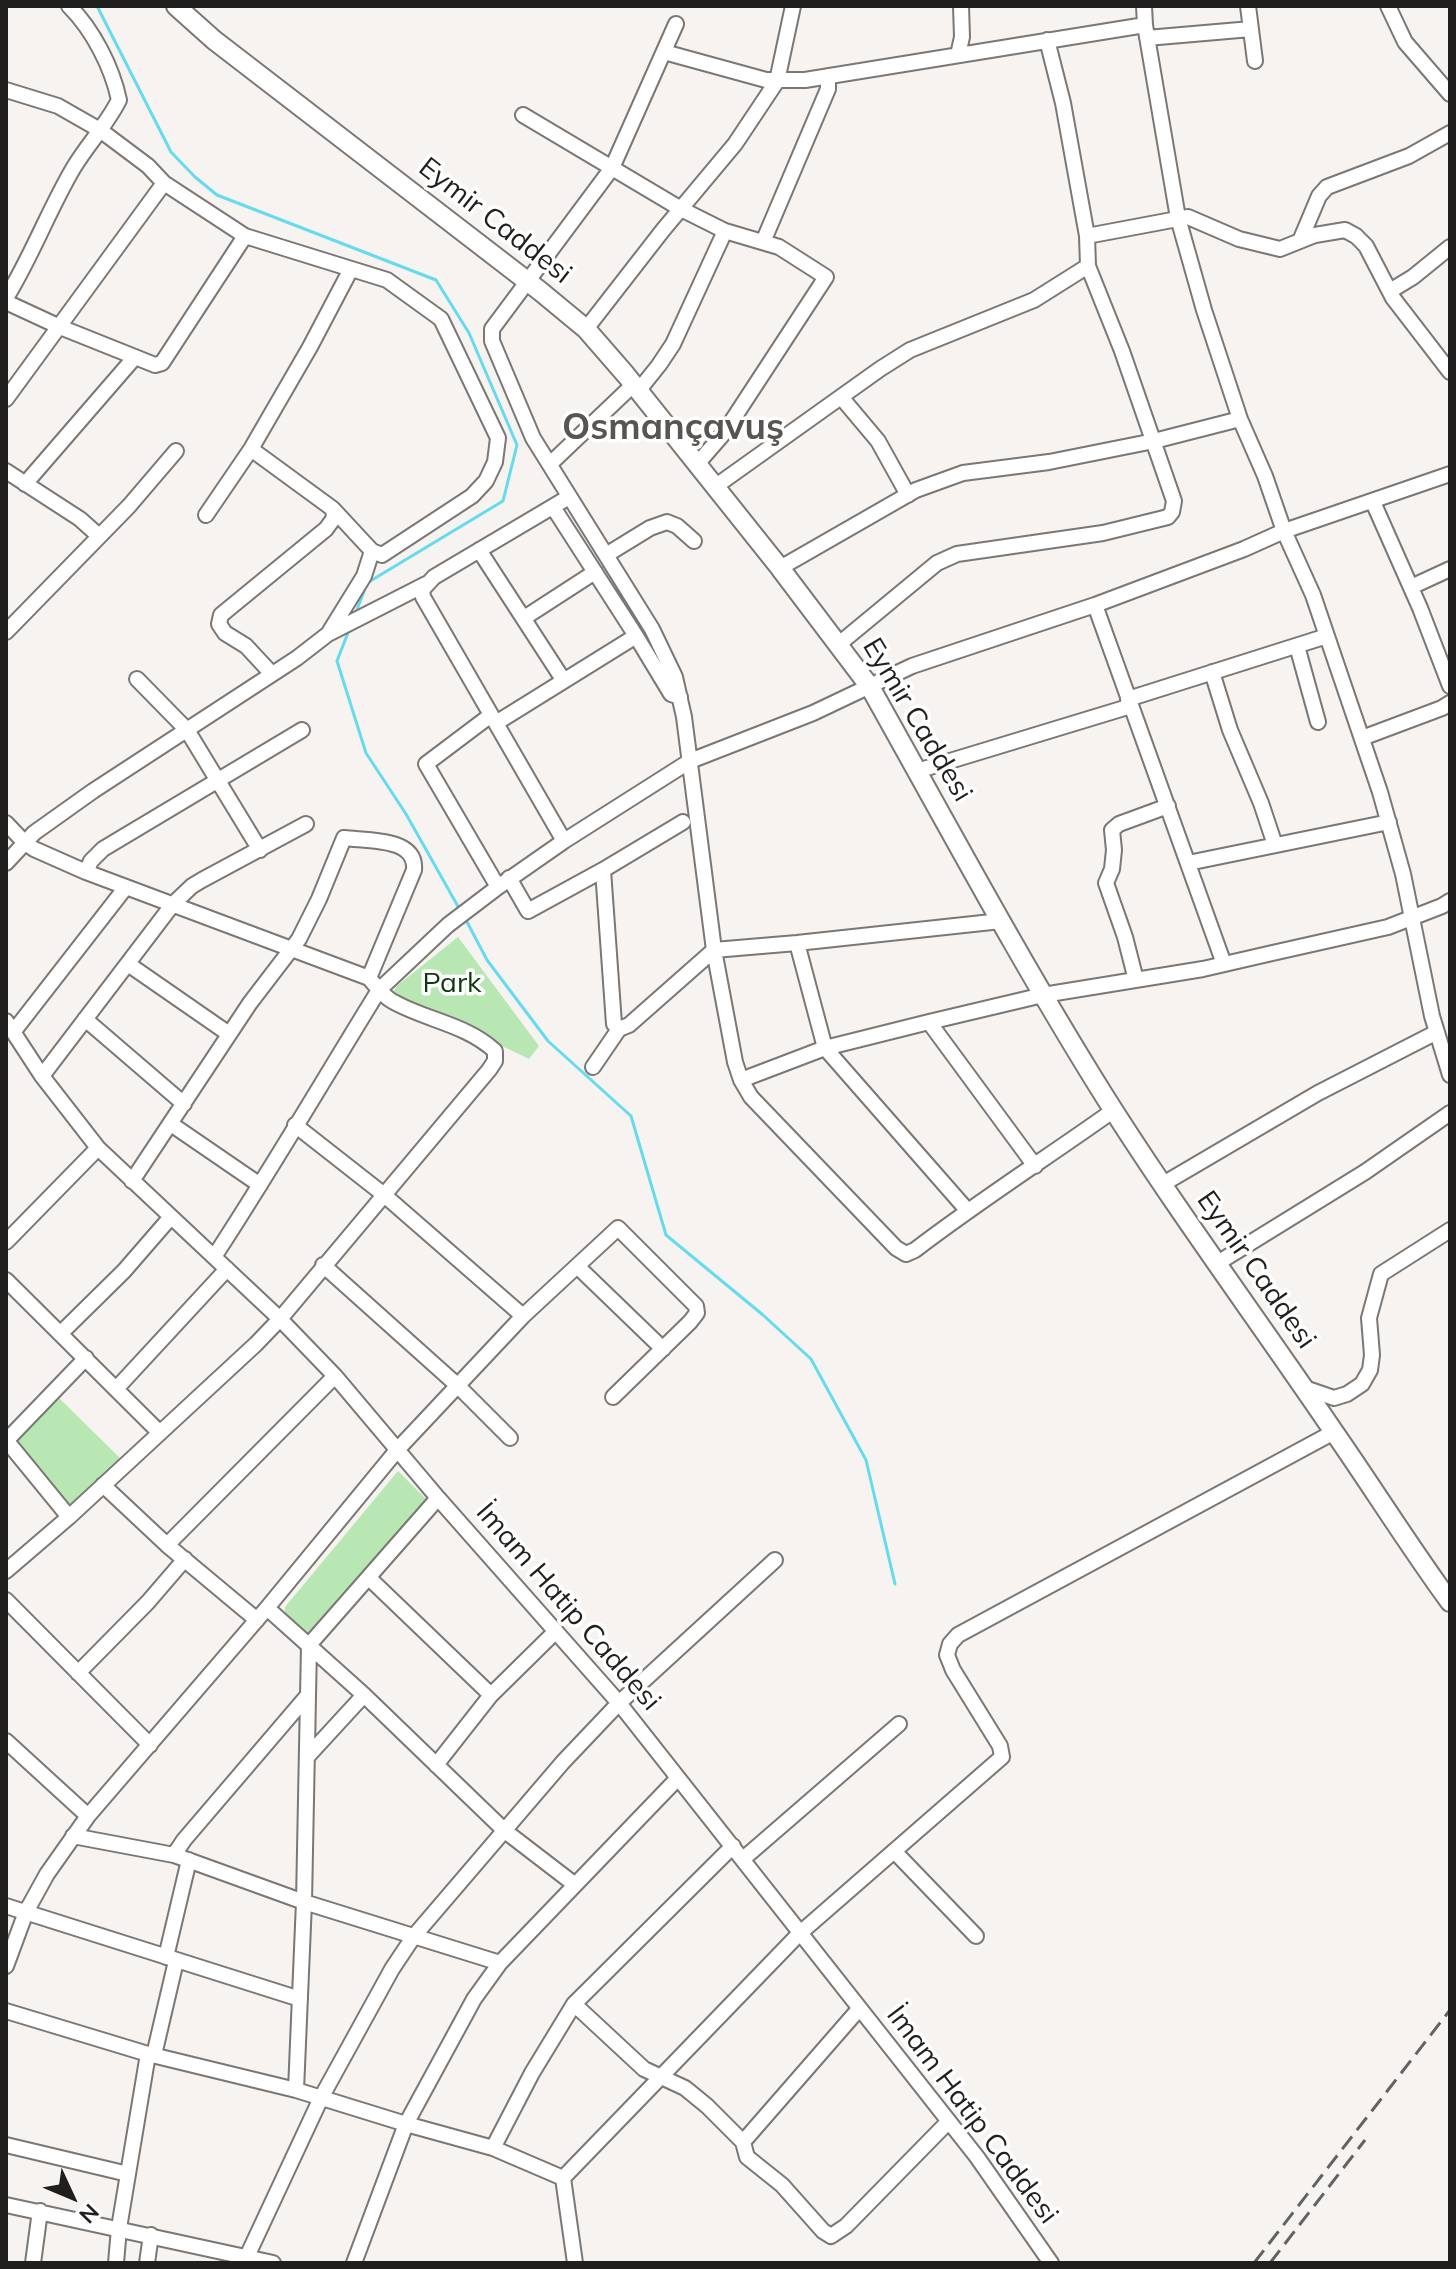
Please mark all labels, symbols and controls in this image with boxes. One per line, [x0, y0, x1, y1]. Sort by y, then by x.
street label: Eymir Caddesi [412, 151, 578, 291]
district label: Osmançavuş [562, 406, 784, 450]
street label: Eymir Caddesi [855, 632, 979, 808]
park label: Park [423, 967, 481, 1001]
street label: Eymir Caddesi [1189, 1185, 1323, 1355]
street label: İmam Hatip Caddesi [469, 1496, 667, 1718]
street label: İmam Hatip Caddesi [879, 1999, 1065, 2231]
north arrow [32, 2157, 112, 2237]
text: N [73, 2198, 105, 2229]

